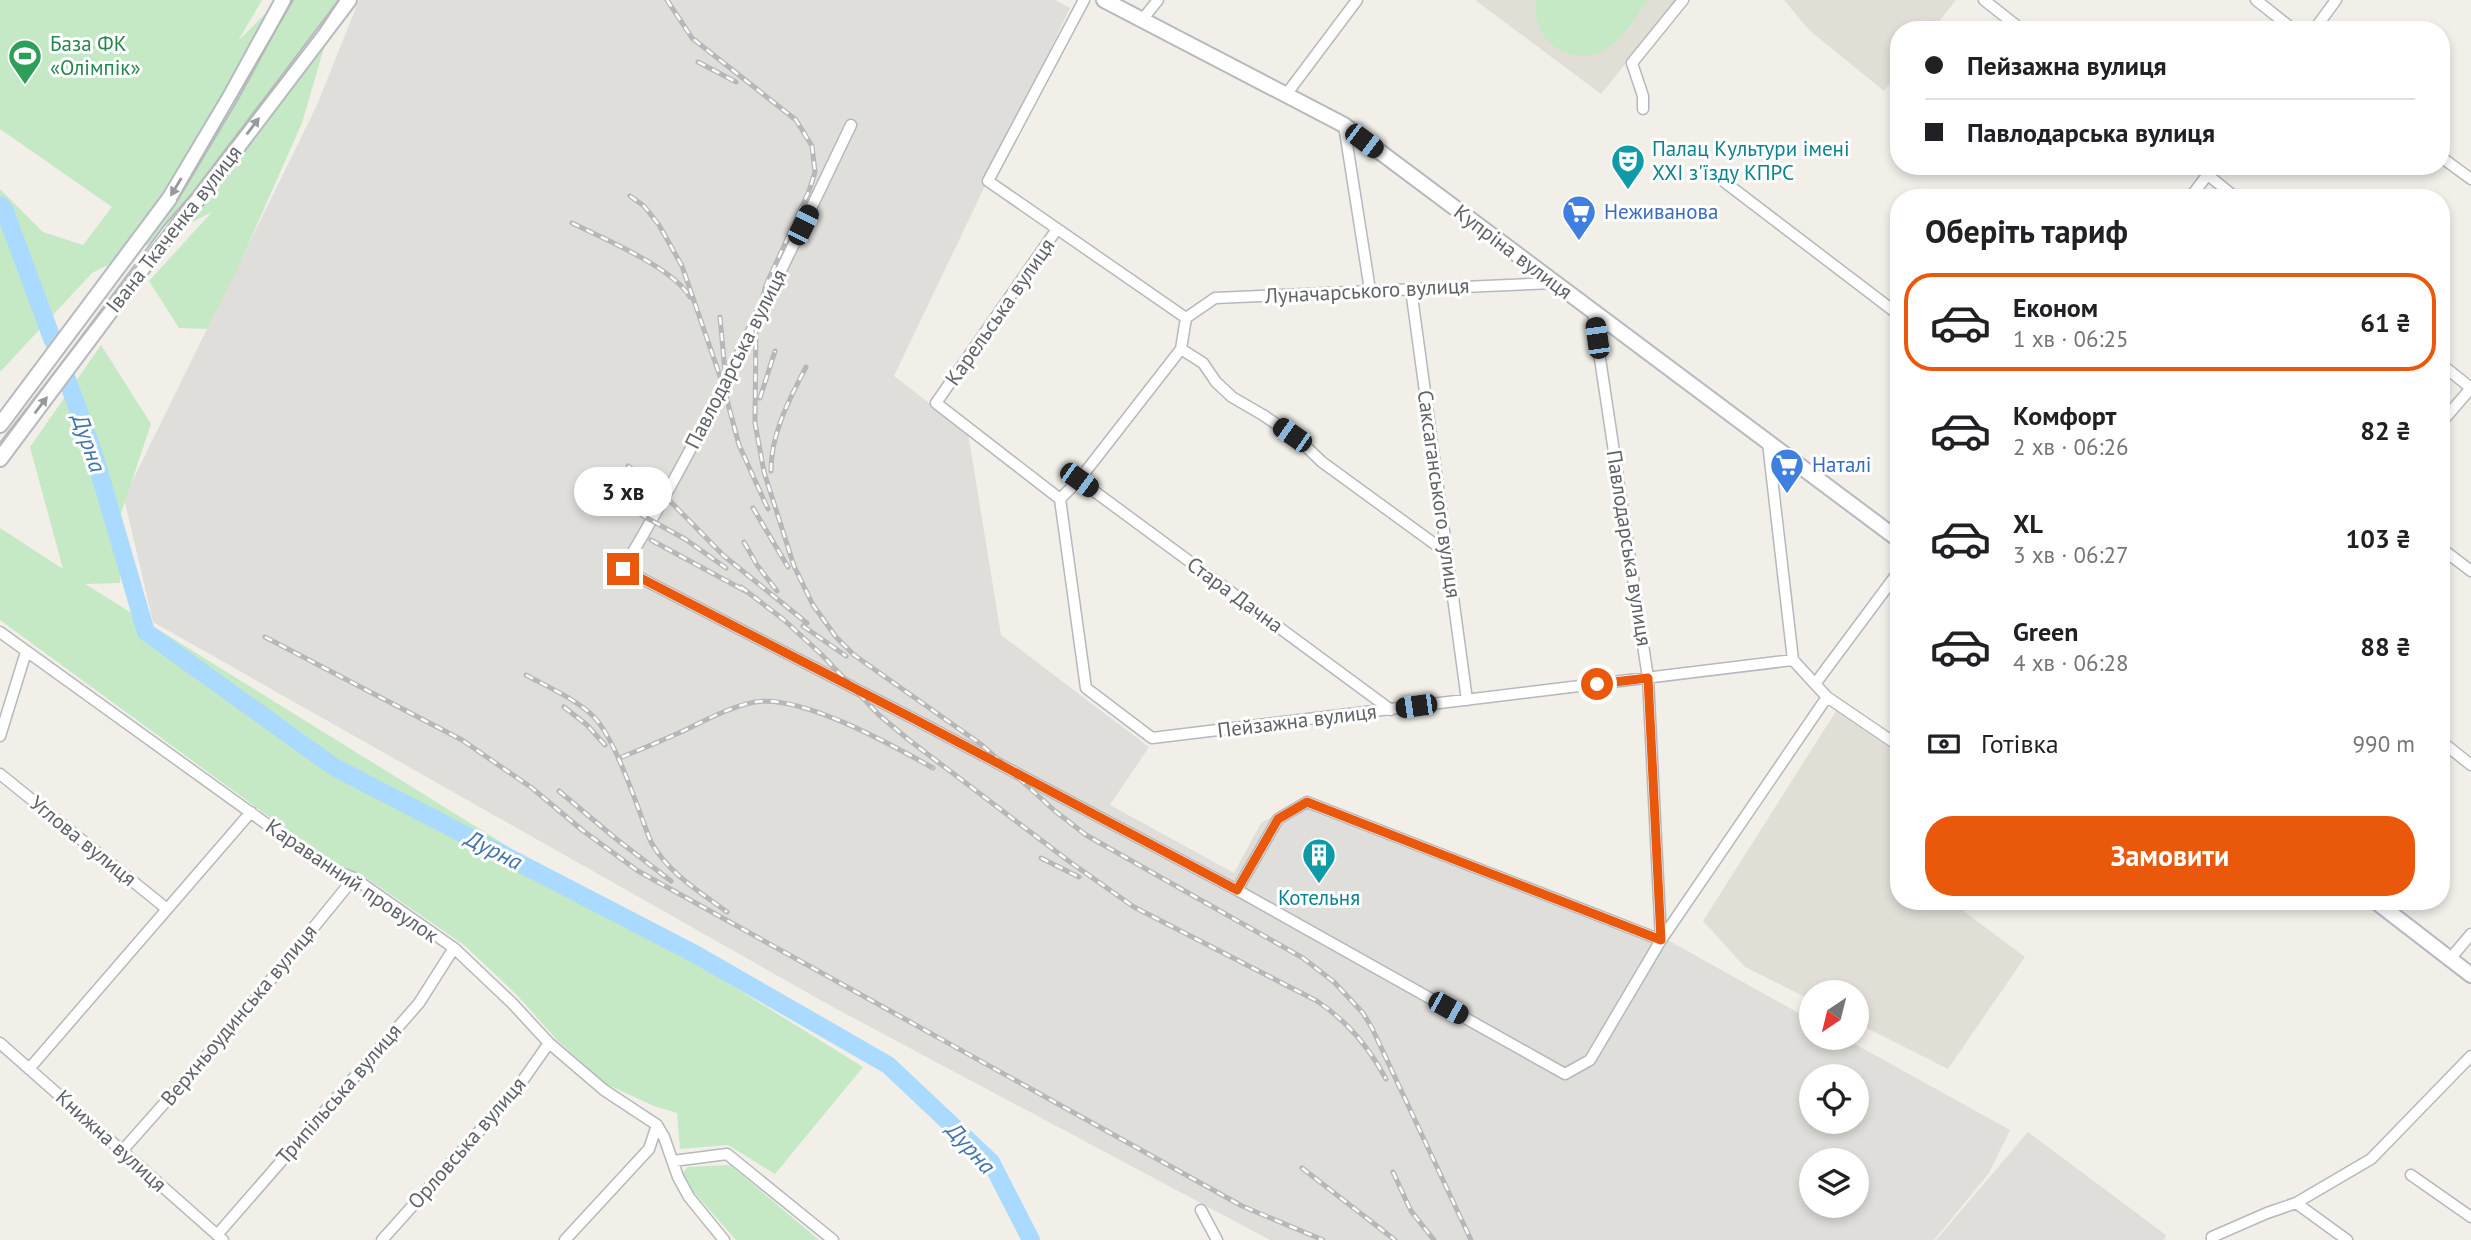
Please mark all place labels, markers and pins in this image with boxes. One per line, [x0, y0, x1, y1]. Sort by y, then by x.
place label: База ФК «Олімпік» [50, 30, 140, 81]
sports icon: База ФК «Олімпік» [6, 37, 44, 86]
place label: Палац Культури імені XXI з'їзду КПРС [1652, 135, 1850, 186]
theatre icon: Палац Культури імені XXI з'їзду КПРС [1609, 142, 1647, 191]
supermarket icon: Неживанова [1560, 193, 1598, 242]
place label: Неживанова [1604, 198, 1718, 225]
supermarket icon: Наталі [1768, 446, 1806, 495]
place label: Наталі [1812, 451, 1872, 478]
building icon: Котельня [1300, 836, 1338, 885]
place label: Котельня [1278, 884, 1360, 911]

